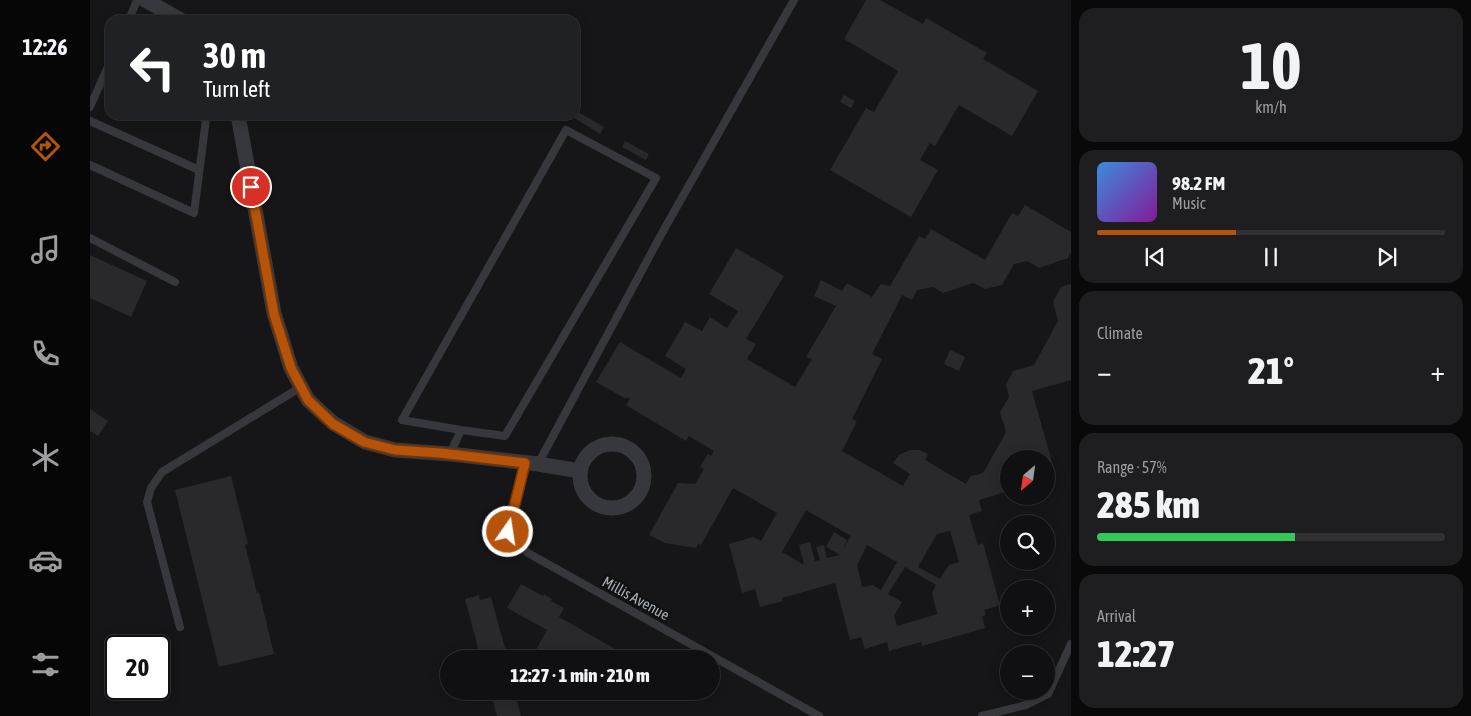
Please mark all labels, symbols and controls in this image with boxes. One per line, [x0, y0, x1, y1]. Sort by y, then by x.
text: 10 [1240, 28, 1302, 103]
text: 12:26 [22, 34, 68, 60]
icon: left [120, 35, 185, 100]
text: 30 m [203, 35, 266, 75]
text: Turn left [203, 76, 270, 102]
text: km/h [1255, 98, 1287, 116]
icon: directions [28, 129, 63, 164]
pin [230, 166, 272, 208]
text: 98.2 FM [1172, 172, 1225, 194]
icon: arrive [237, 173, 265, 201]
text: Music [1172, 194, 1206, 212]
icon: music [28, 232, 63, 267]
icon: previous [1141, 243, 1169, 271]
icon: pause [1257, 243, 1285, 271]
icon: next [1373, 243, 1401, 271]
text: Climate [1097, 324, 1143, 342]
icon: phone [28, 336, 63, 371]
text: 21° [1248, 349, 1294, 392]
text: − [1097, 355, 1112, 387]
text: + [1430, 355, 1445, 387]
icon: climate [28, 440, 63, 475]
north arrow [1000, 450, 1055, 505]
map controls [1000, 450, 1055, 700]
text: Range · 57% [1097, 458, 1167, 476]
text: 285 km [1097, 483, 1200, 526]
position arrow [481, 505, 533, 557]
button: search [1000, 515, 1055, 570]
icon: car [28, 543, 63, 578]
street label: Millis Avenue [600, 573, 673, 623]
button: + [1000, 580, 1055, 635]
text: Arrival [1097, 607, 1136, 625]
text: 12:27 [1097, 632, 1175, 675]
speed limit sign: 20 [105, 635, 170, 700]
button: − [1000, 645, 1055, 700]
icon: filters [28, 647, 63, 682]
text: 12:27 · 1 min · 210 m [510, 664, 650, 686]

